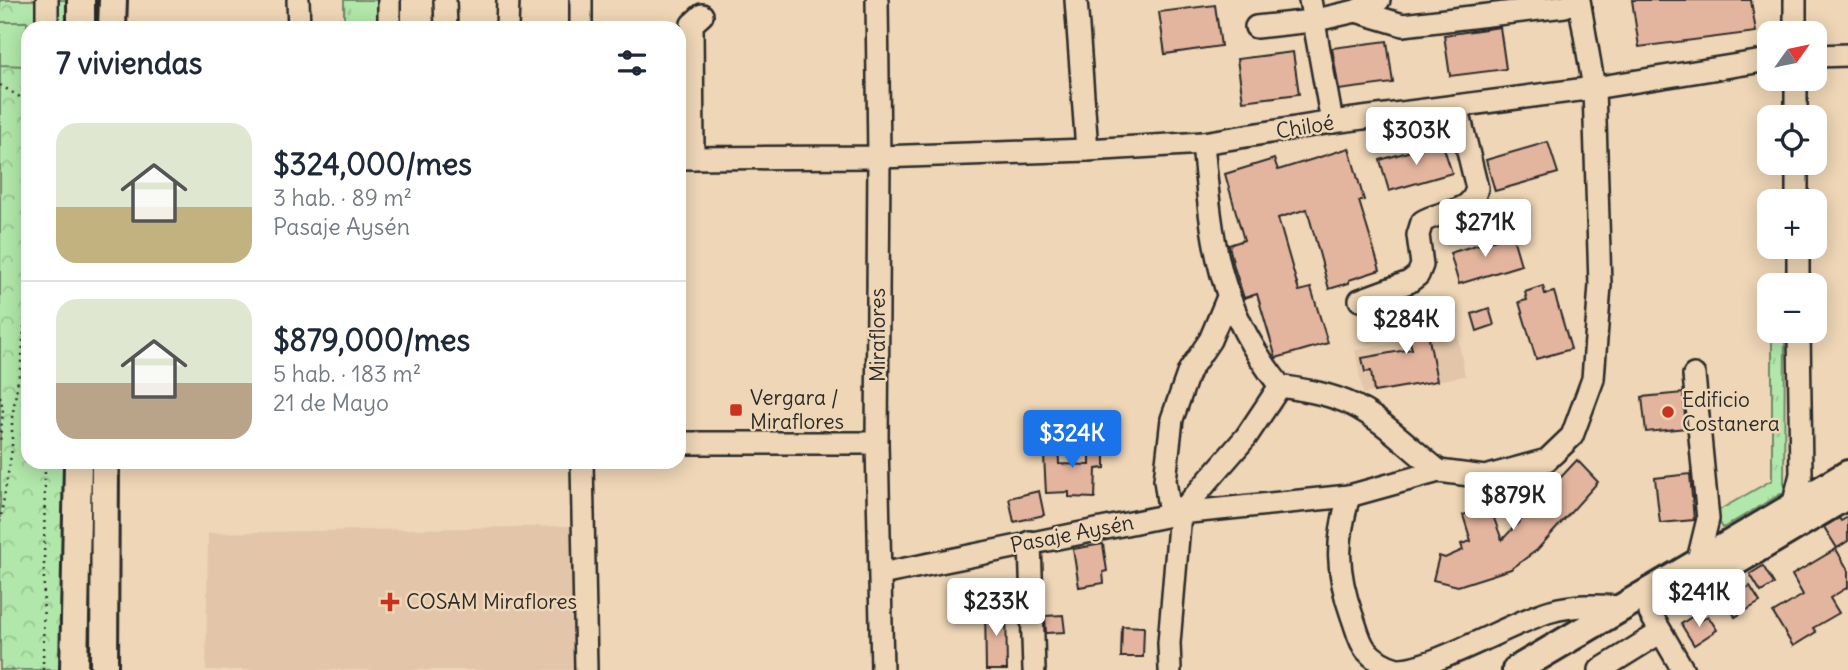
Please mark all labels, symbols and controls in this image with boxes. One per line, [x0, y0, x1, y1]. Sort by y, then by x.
north arrow [1757, 21, 1827, 91]
map controls [1757, 21, 1827, 343]
text: 7 viviendas [56, 44, 202, 82]
icon: filters [613, 44, 651, 82]
button: locate [1757, 105, 1827, 175]
pin: $303K [1367, 108, 1465, 167]
street label: Chiloé [1274, 109, 1336, 144]
text: $303K [1382, 115, 1450, 144]
text: $324,000/mes [273, 145, 472, 183]
icon: home [112, 151, 196, 235]
text: 3 hab. · 89 m² [273, 183, 412, 212]
button: + [1757, 189, 1827, 259]
pin: $271K [1436, 200, 1534, 259]
text: $271K [1455, 207, 1515, 236]
text: Pasaje Aysén [273, 212, 410, 241]
button: − [1757, 273, 1827, 343]
street label: Miraflores [864, 288, 891, 382]
pin: $284K [1357, 296, 1455, 356]
text: $284K [1373, 304, 1439, 333]
text: $879,000/mes [273, 321, 470, 359]
icon: home [112, 327, 196, 411]
text: 5 hab. · 183 m² [273, 359, 421, 388]
place label: Vergara / Miraflores [750, 384, 844, 435]
place label: Edificio Costanera [1682, 386, 1780, 437]
text: 21 de Mayo [273, 388, 389, 417]
marker: Vergara / Miraflores [728, 402, 744, 418]
marker: Edificio Costanera [1660, 404, 1676, 420]
pin: $324K [1023, 410, 1121, 470]
text: $324K [1039, 418, 1105, 447]
pin: $879K [1464, 472, 1562, 532]
text: $879K [1481, 480, 1545, 509]
street label: Pasaje Aysén [1008, 508, 1136, 559]
pin: $241K [1650, 570, 1748, 629]
text: $241K [1668, 577, 1730, 606]
pin: $233K [947, 578, 1045, 638]
text: $233K [963, 586, 1029, 615]
place label: COSAM Miraflores [406, 588, 577, 615]
marker: COSAM Miraflores [380, 592, 400, 612]

